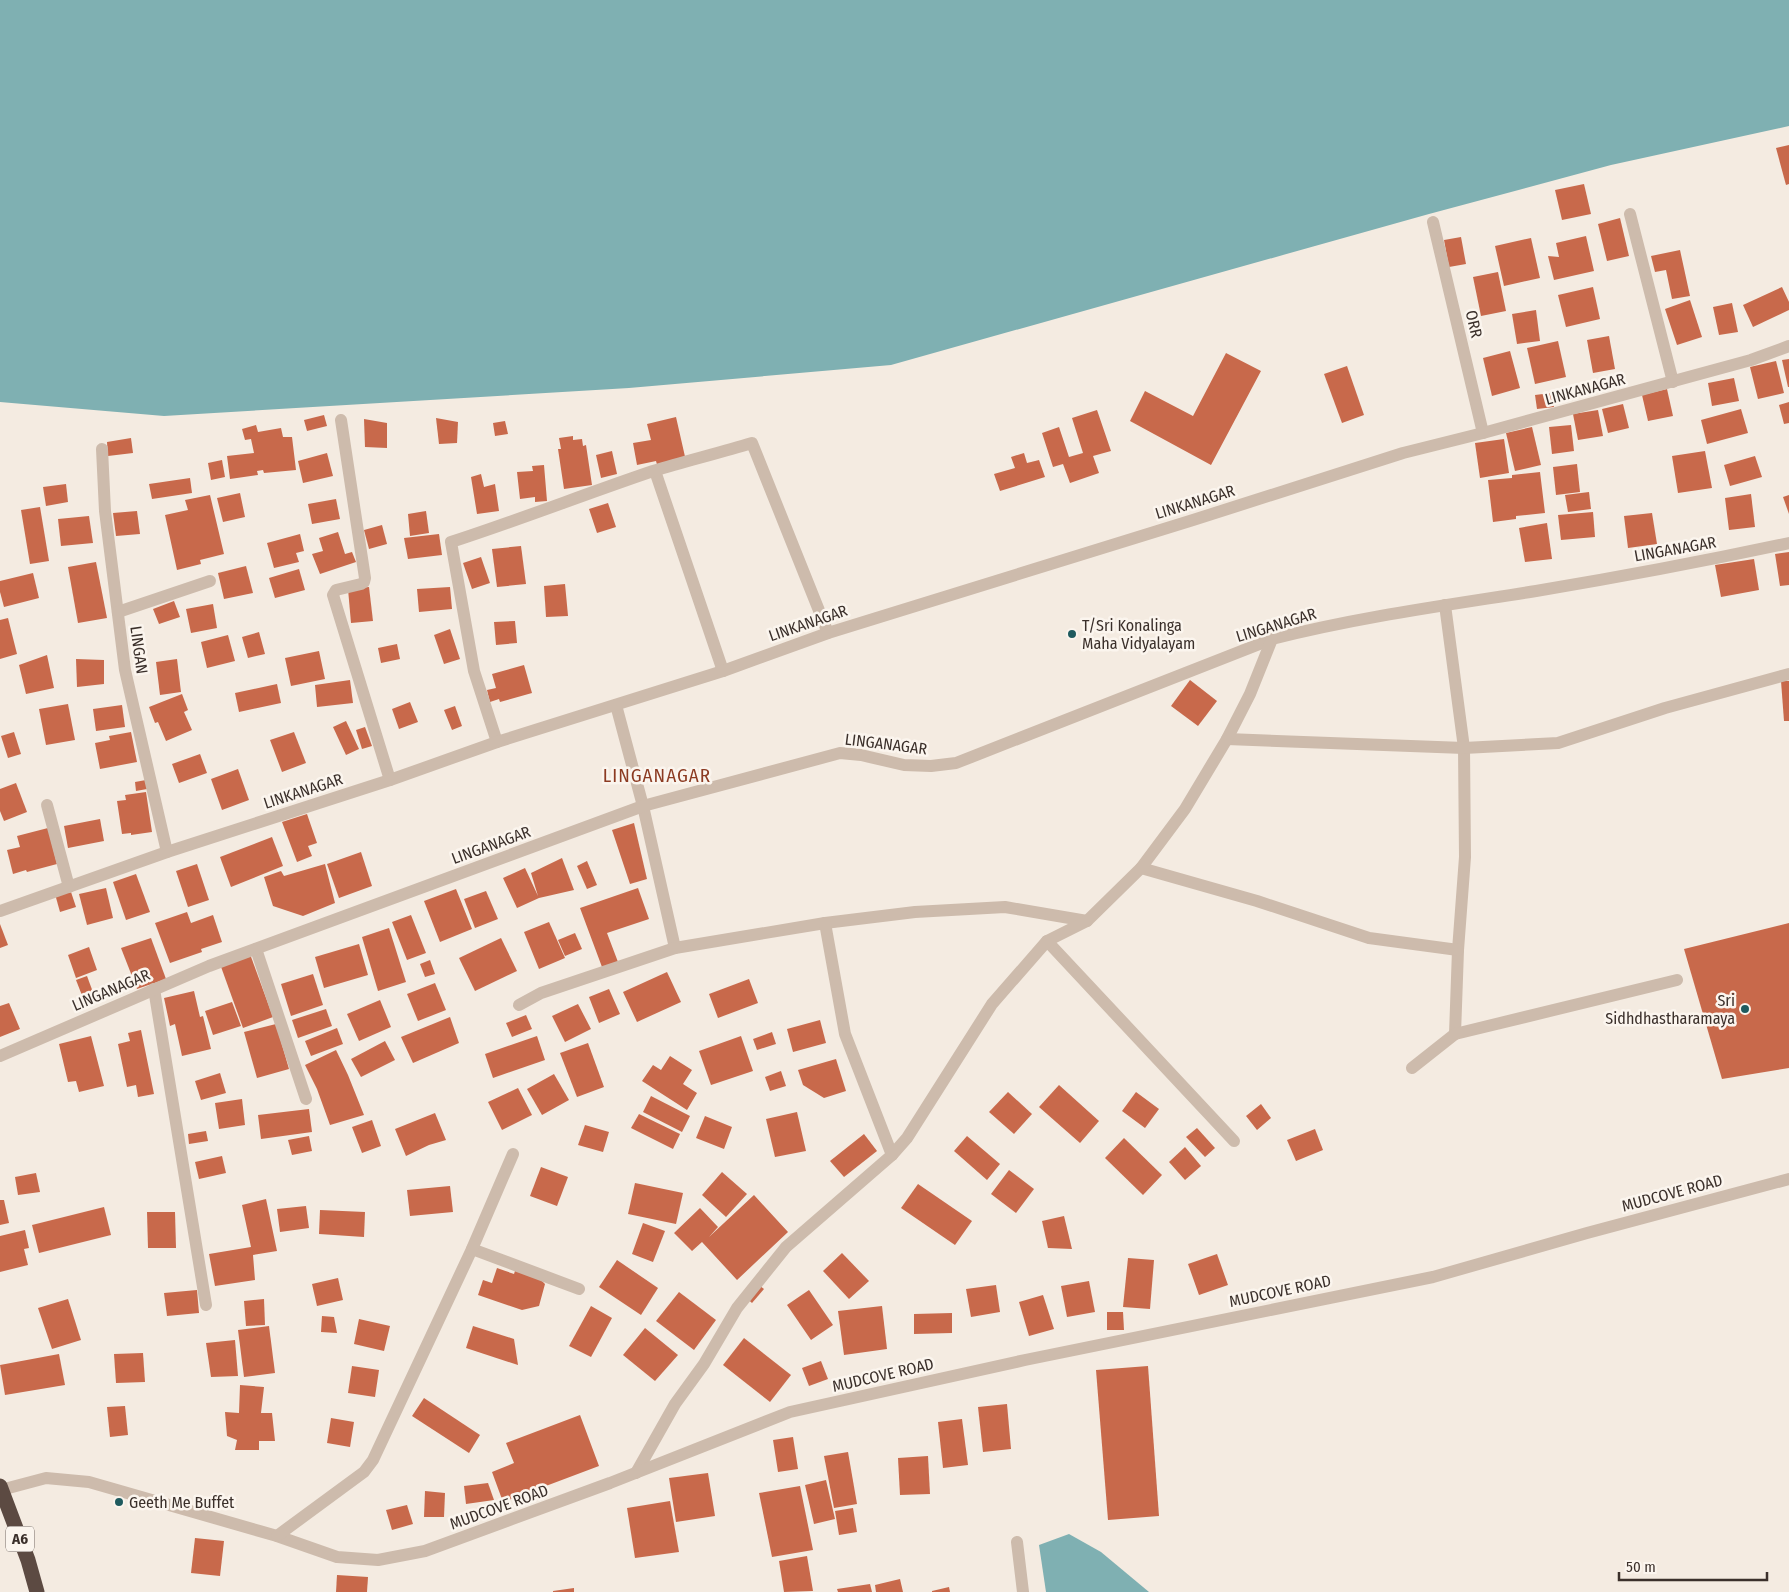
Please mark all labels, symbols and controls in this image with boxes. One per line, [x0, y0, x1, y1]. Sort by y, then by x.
street label: ORR [1462, 308, 1486, 340]
street label: LINKANAGAR [1543, 369, 1627, 409]
street label: LINKANAGAR [1153, 481, 1237, 523]
street label: LINGANAGAR [1633, 532, 1718, 566]
street label: LINKANAGAR [766, 601, 850, 645]
street label: LINGANAGAR [1234, 604, 1319, 646]
place label: T/Sri Konalinga Maha Vidyalayam [1082, 616, 1195, 653]
street label: LINGAN [126, 625, 152, 675]
marker: T/Sri Konalinga Maha Vidyalayam [1066, 628, 1078, 640]
street label: LINGANAGAR [844, 730, 929, 759]
district label: LINGANAGAR [603, 764, 711, 787]
street label: LINKANAGAR [261, 769, 345, 813]
street label: LINGANAGAR [449, 822, 533, 868]
street label: LINGANAGAR [69, 965, 153, 1015]
place label: Sri Sidhdhastharamaya [1605, 991, 1735, 1028]
marker: Sri Sidhdhastharamaya [1739, 1003, 1751, 1015]
street label: MUDCOVE ROAD [1620, 1170, 1724, 1216]
street label: MUDCOVE ROAD [1227, 1271, 1333, 1311]
street label: MUDCOVE ROAD [830, 1354, 936, 1396]
street label: MUDCOVE ROAD [447, 1480, 551, 1534]
place label: Geeth Me Buffet [129, 1493, 235, 1512]
marker: Geeth Me Buffet [113, 1496, 125, 1508]
road number: A6 [6, 1526, 34, 1552]
scale bar [1619, 1550, 1766, 1582]
text: 50 m [1626, 1558, 1656, 1576]

